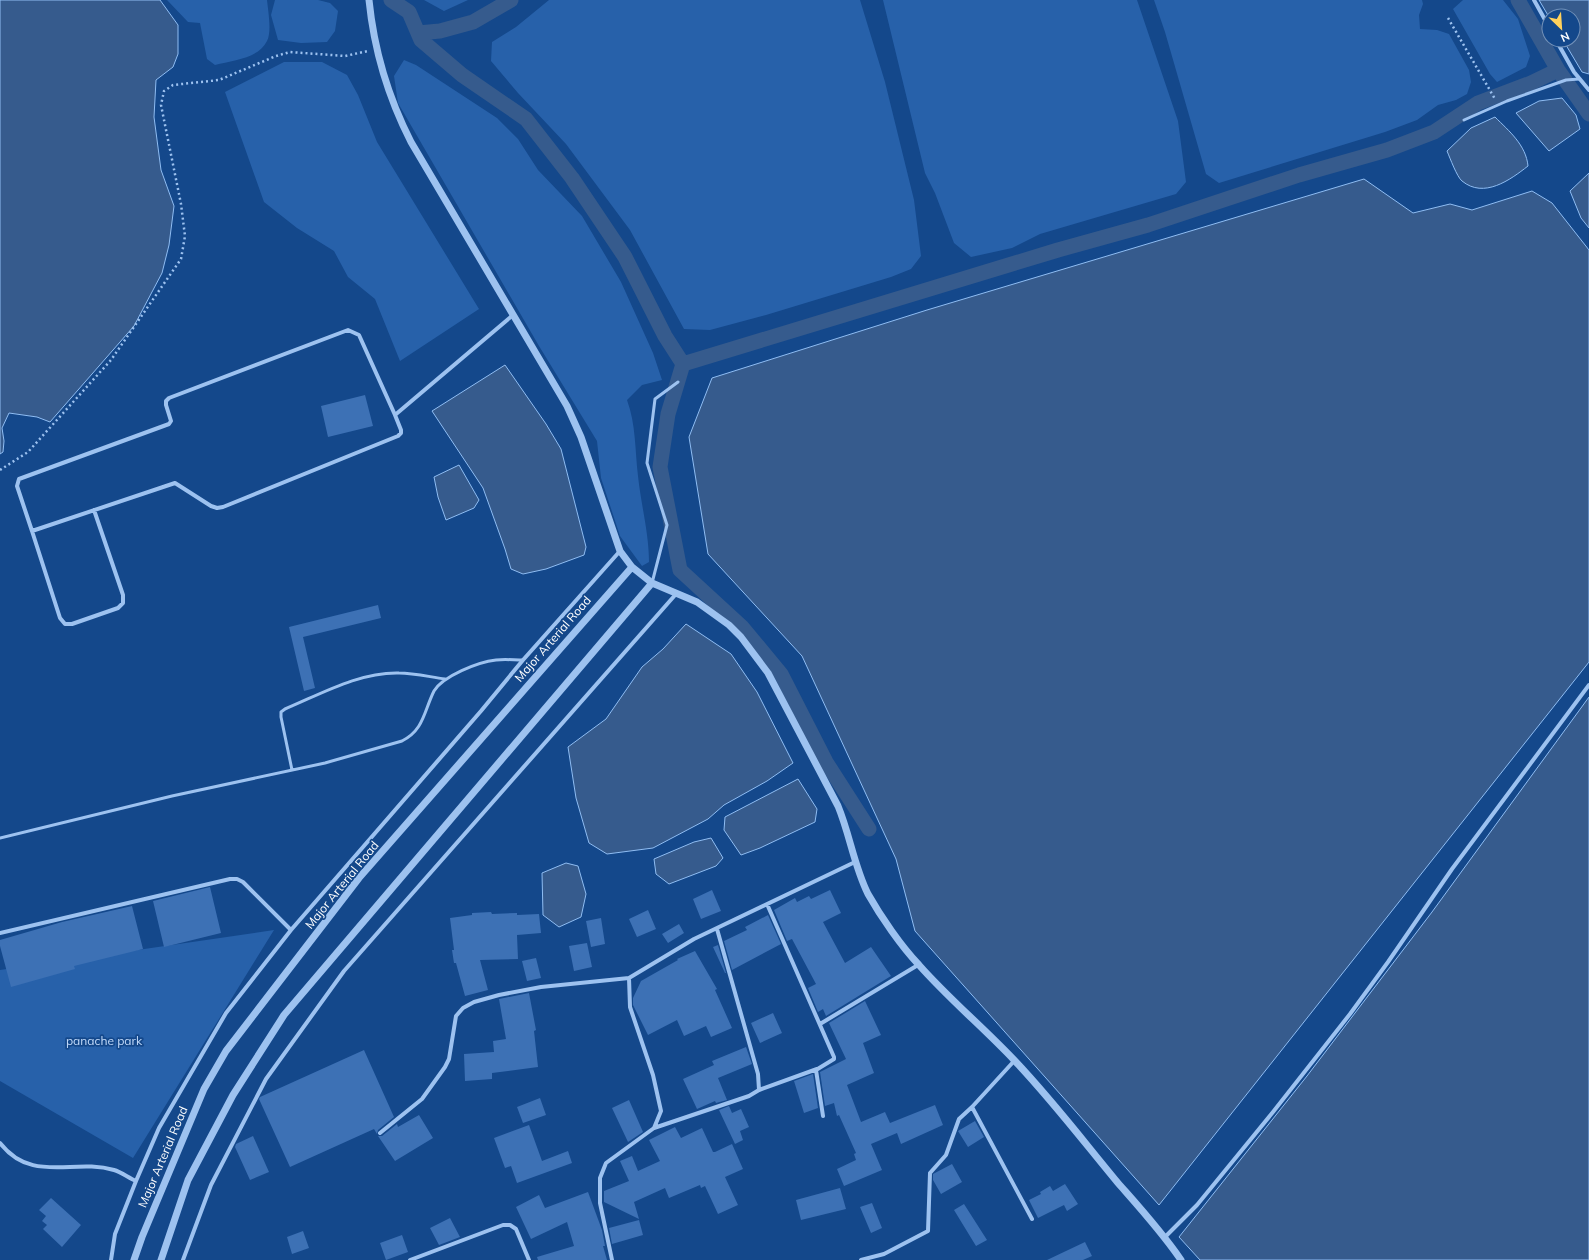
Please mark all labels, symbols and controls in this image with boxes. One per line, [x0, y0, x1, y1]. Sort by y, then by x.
north arrow [1541, 8, 1581, 48]
text: N [1559, 29, 1572, 45]
street label: Major Arterial Road [511, 593, 594, 685]
street label: Major Arterial Road [302, 838, 382, 932]
park label: panache park [66, 1033, 143, 1048]
street label: Major Arterial Road [134, 1104, 191, 1210]

